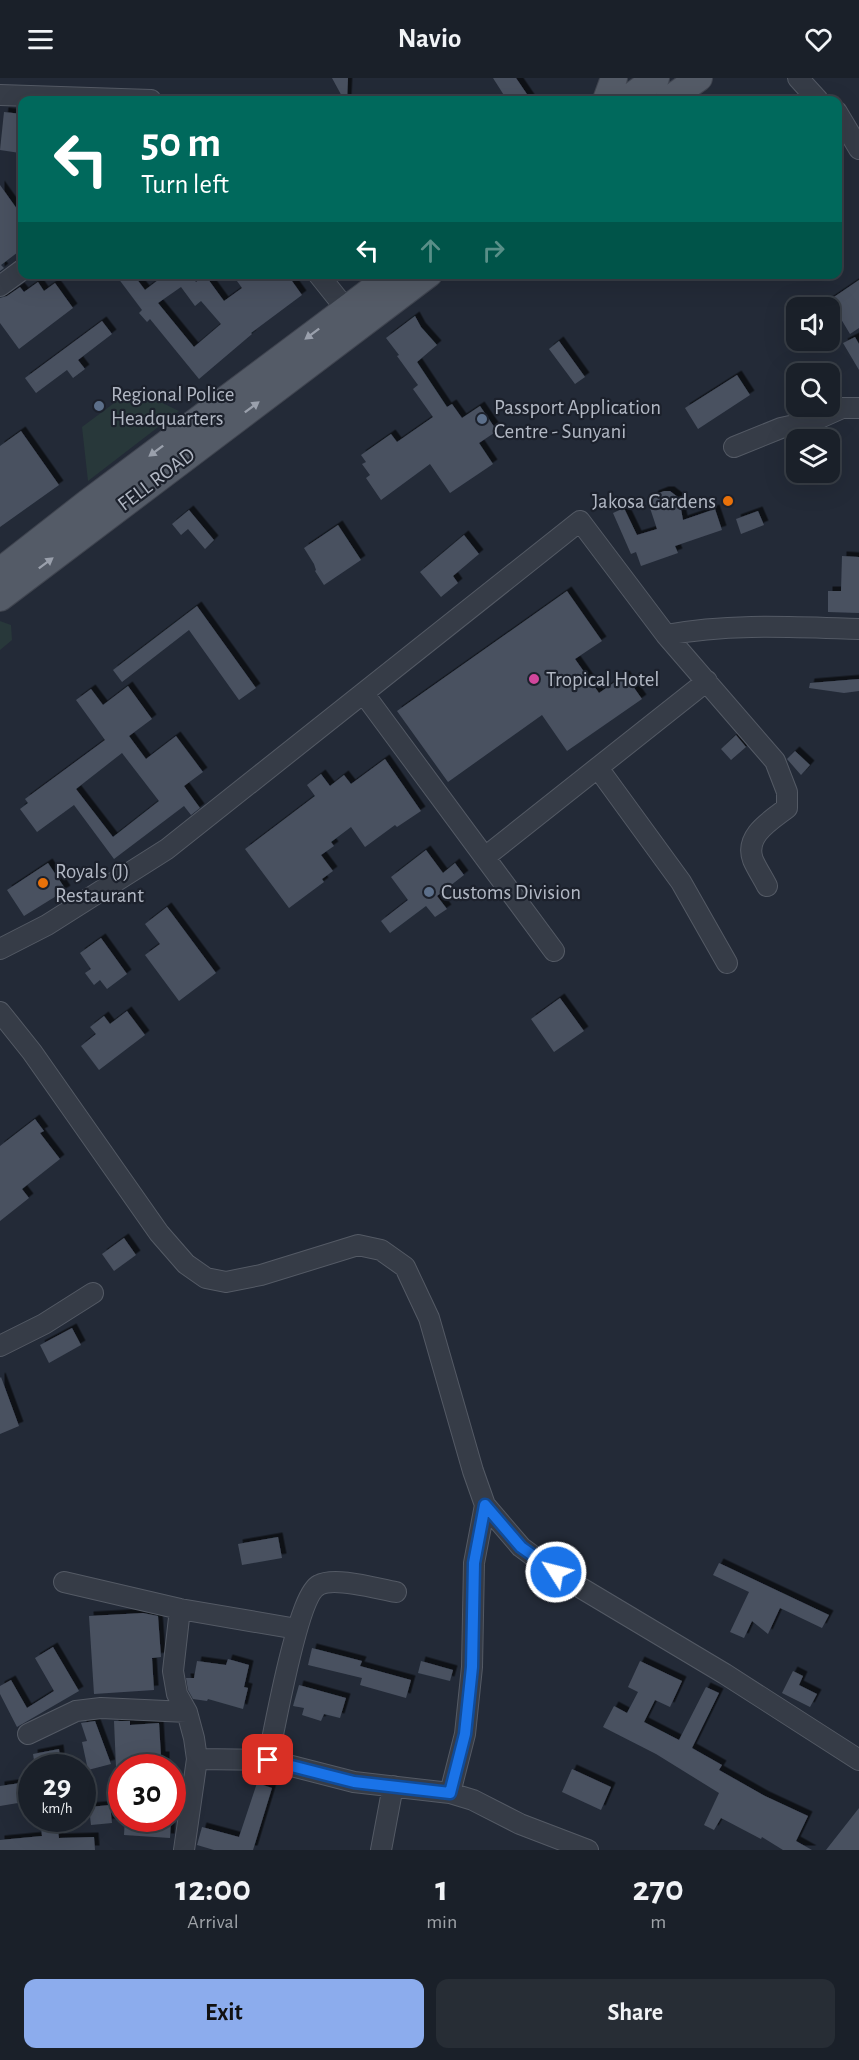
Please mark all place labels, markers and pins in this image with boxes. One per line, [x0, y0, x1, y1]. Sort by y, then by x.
place label: Regional Police Headquarters [111, 384, 234, 429]
place label: Passport Application Centre - Sunyani [494, 397, 661, 442]
marker: Regional Police Headquarters [92, 399, 106, 413]
marker: Passport Application Centre - Sunyani [475, 412, 489, 426]
place label: Jakosa Gardens [592, 491, 716, 512]
marker: Jakosa Gardens [721, 494, 735, 508]
place label: Tropical Hotel [546, 669, 660, 690]
marker: Tropical Hotel [527, 672, 541, 686]
place label: Royals (J) Restaurant [55, 861, 144, 906]
marker: Royals (J) Restaurant [36, 876, 50, 890]
place label: Customs Division [441, 882, 581, 903]
marker: Customs Division [422, 885, 436, 899]
pin [242, 1734, 293, 1785]

